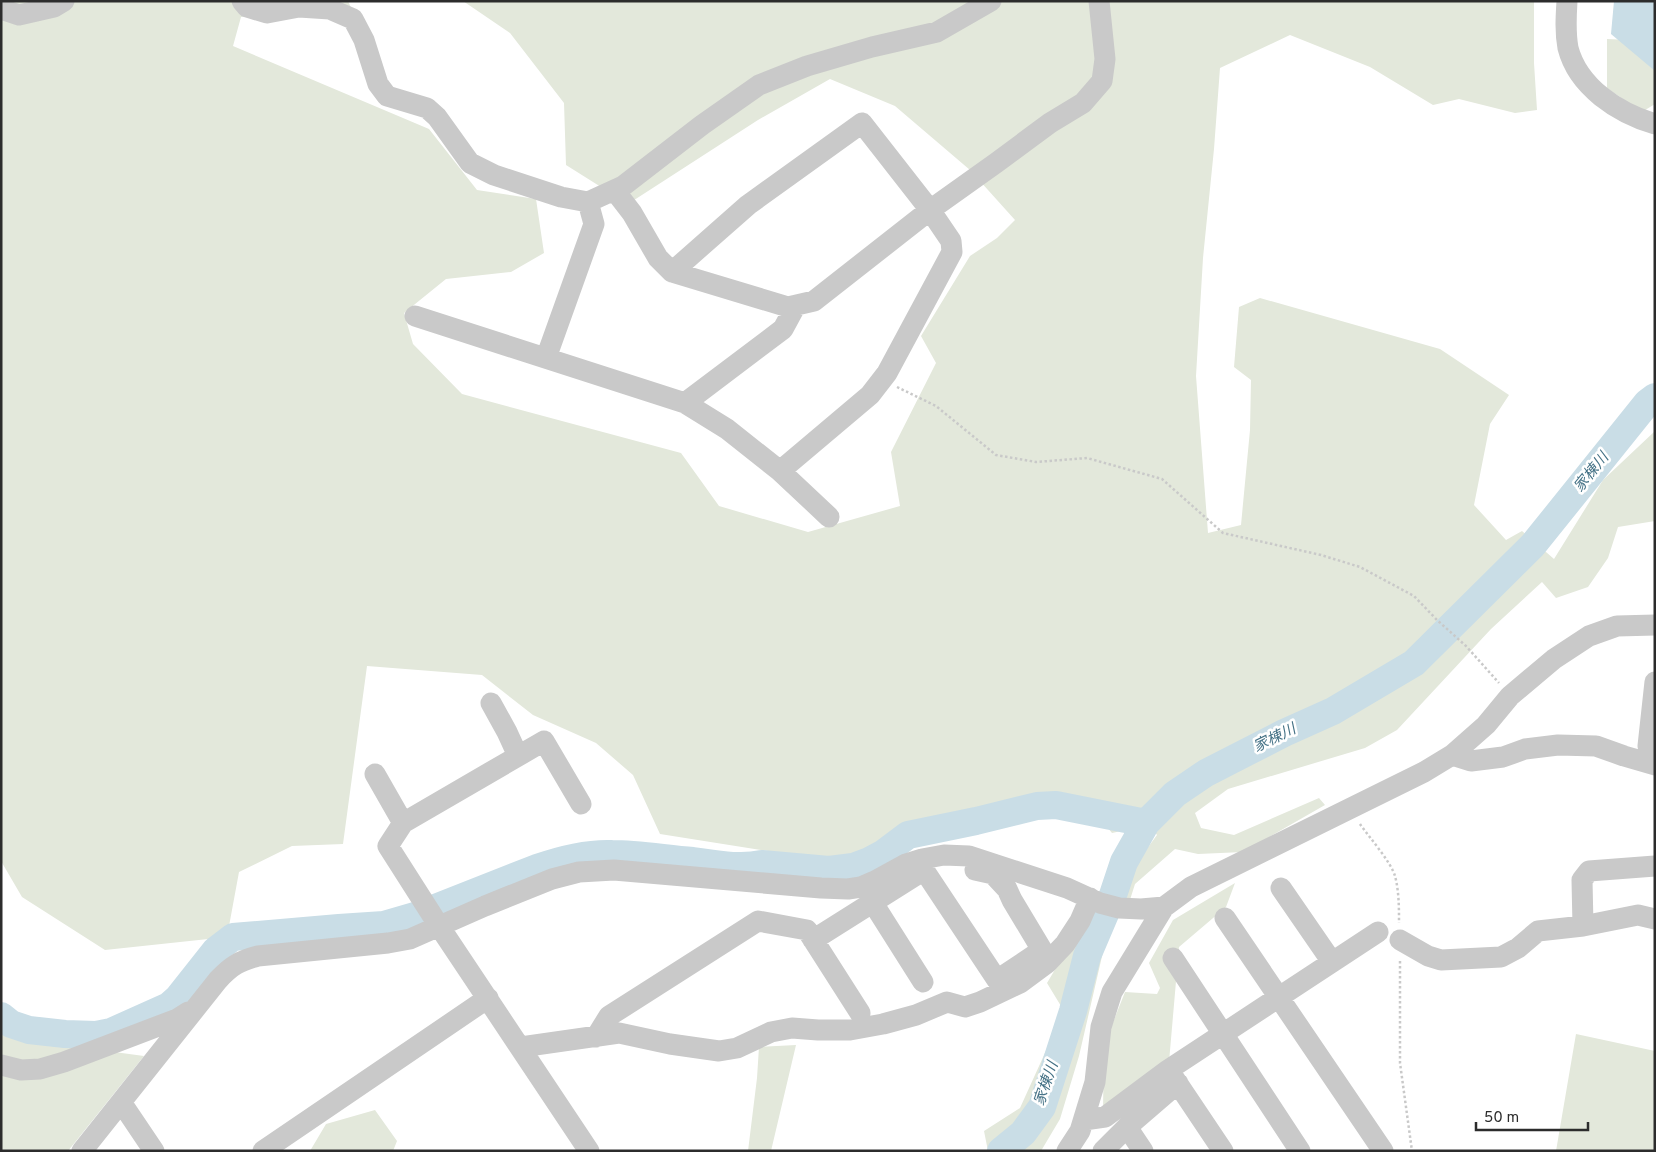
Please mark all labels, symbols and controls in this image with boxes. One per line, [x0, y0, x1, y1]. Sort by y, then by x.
water label: 家棟川 [1570, 448, 1615, 496]
water label: 家棟川 [1251, 720, 1301, 757]
water label: 家棟川 [1031, 1058, 1064, 1108]
scale bar [1476, 1100, 1588, 1132]
text: 50 m [1484, 1109, 1519, 1128]

